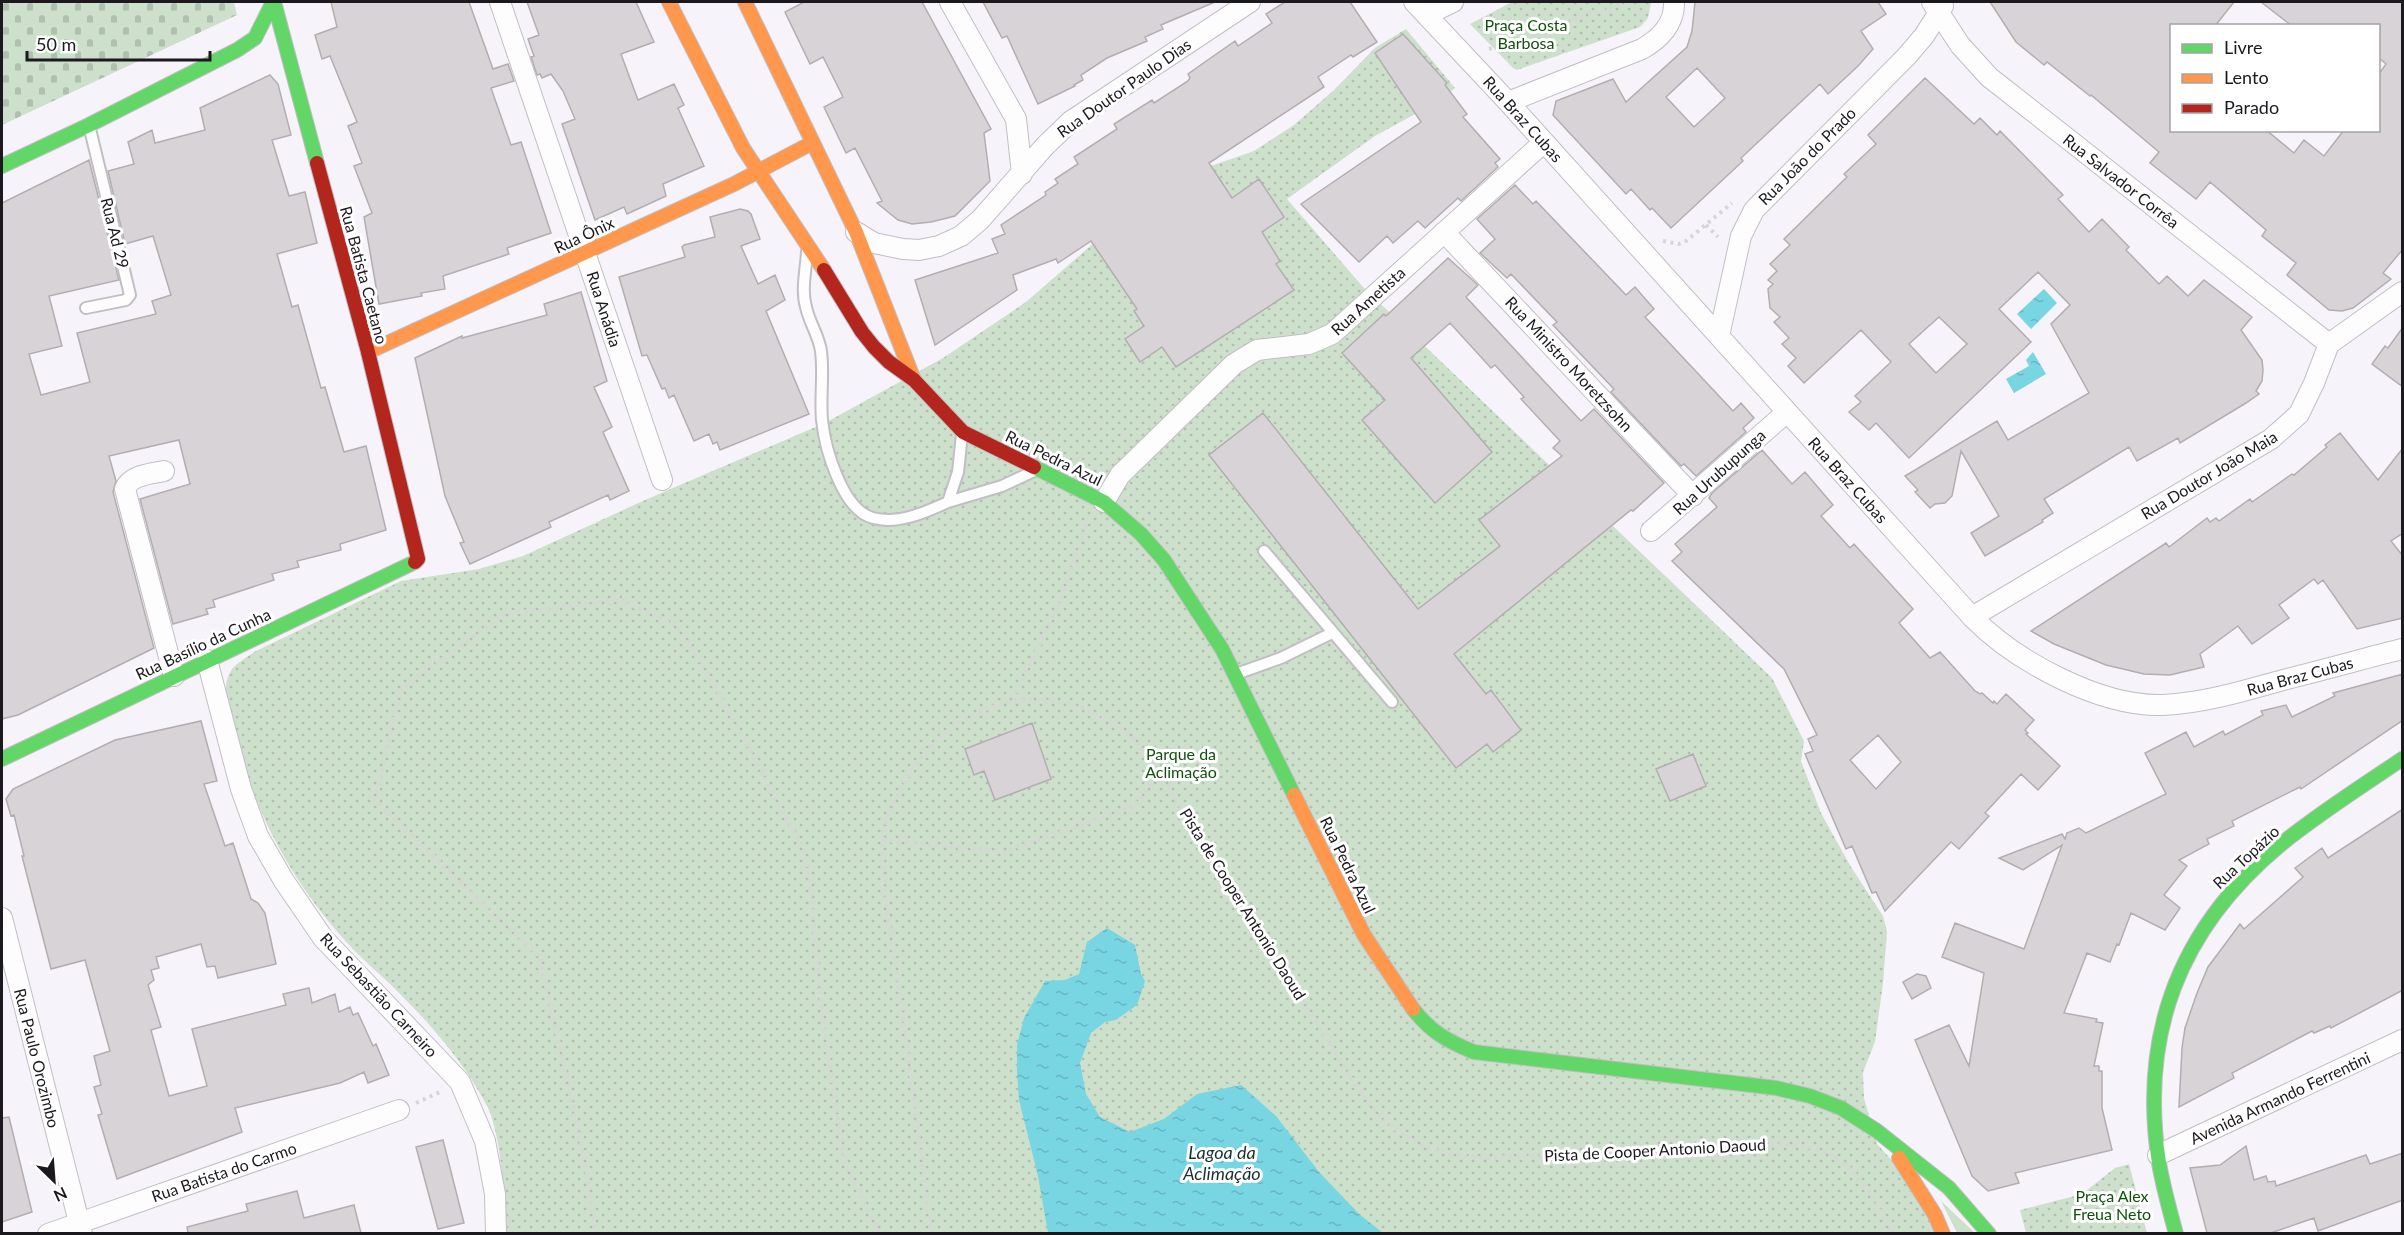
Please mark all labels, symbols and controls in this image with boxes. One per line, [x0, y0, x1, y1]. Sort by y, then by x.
park label: Praça Costa Barbosa [1484, 15, 1568, 52]
scale bar [27, 24, 210, 62]
legend [2170, 24, 2380, 132]
text: 50 m [36, 33, 76, 55]
street label: Rua Doutor Paulo Dias [1053, 34, 1194, 141]
text: Livre [2224, 36, 2263, 58]
text: Lento [2224, 66, 2269, 88]
street label: Rua Braz Cubas [1480, 72, 1567, 166]
text: Parado [2224, 96, 2279, 118]
street label: Rua João do Prado [1754, 103, 1859, 208]
street label: Rua Salvador Corrêa [2060, 129, 2183, 232]
street label: Rua Ad 29 [98, 195, 133, 270]
street label: Rua Batista Caetano [337, 204, 392, 346]
street label: Rua Ônix [551, 212, 617, 257]
street label: Rua Ametista [1327, 262, 1409, 339]
street label: Rua Anádia [583, 269, 626, 349]
street label: Rua Ministro Moretzsohn [1502, 292, 1637, 435]
street label: Rua Urubupunga [1668, 425, 1769, 518]
street label: Rua Pedra Azul [1003, 426, 1106, 489]
street label: Rua Doutor João Maia [2137, 426, 2280, 523]
street label: Rua Braz Cubas [1805, 433, 1892, 527]
street label: Rua Basílio da Cunha [132, 604, 273, 683]
street label: Rua Braz Cubas [2245, 652, 2355, 699]
park label: Parque da Aclimação [1145, 744, 1217, 781]
street label: Pista de Cooper Antonio Daoud [1177, 805, 1310, 1003]
street label: Rua Pedra Azul [1317, 813, 1380, 916]
street label: Rua Topázio [2209, 821, 2283, 892]
street label: Rua Sebastião Carneiro [317, 929, 442, 1061]
street label: Rua Paulo Orozimbo [11, 986, 64, 1130]
street label: Avenida Armando Ferrentini [2187, 1047, 2373, 1148]
street label: Pista de Cooper Antonio Daoud [1544, 1134, 1766, 1165]
street label: Rua Batista do Carmo [149, 1138, 299, 1205]
water label: Lagoa da Aclimação [1182, 1141, 1261, 1184]
north arrow [24, 1151, 84, 1211]
text: N [51, 1184, 70, 1206]
park label: Praça Alex Freua Neto [2073, 1186, 2151, 1223]

